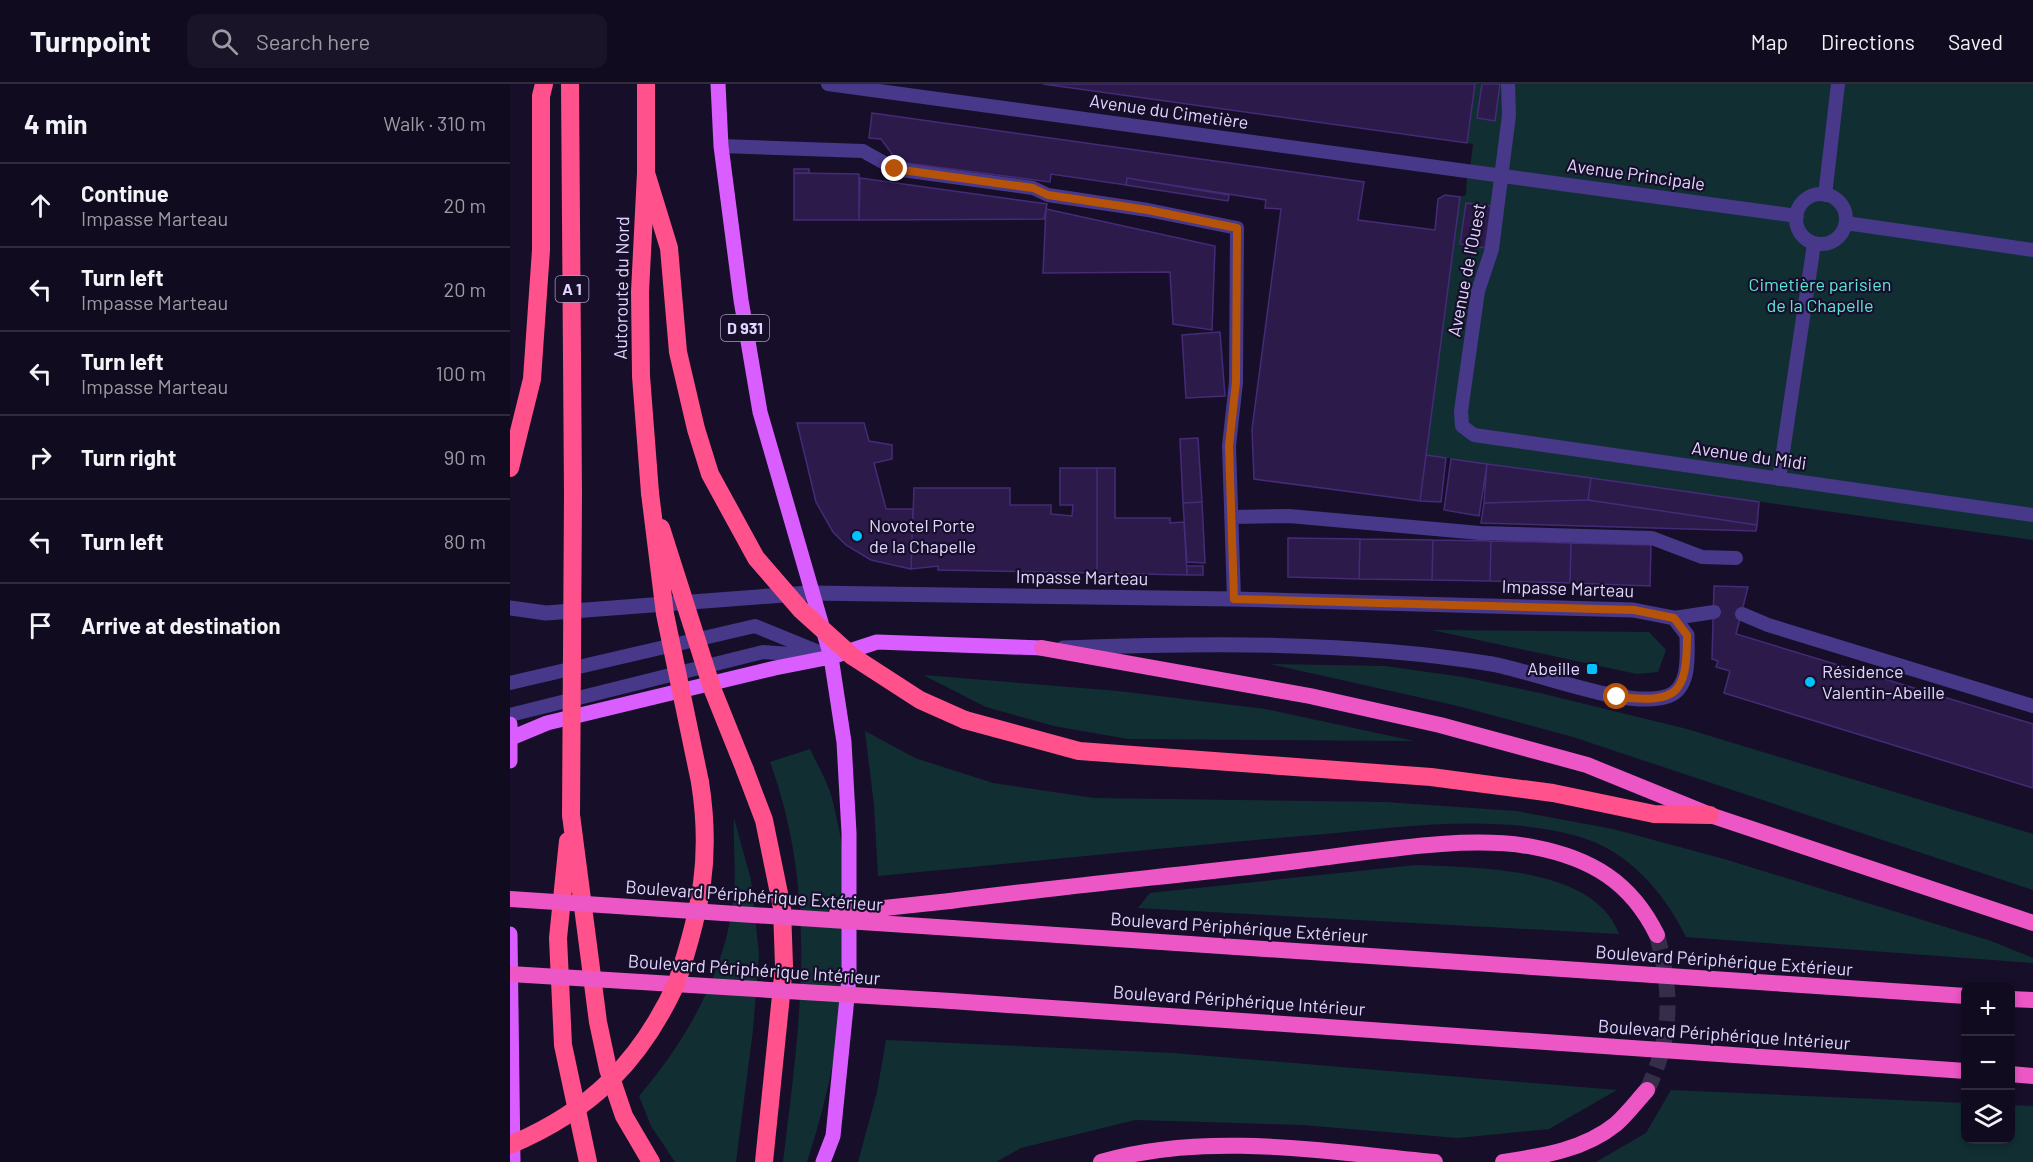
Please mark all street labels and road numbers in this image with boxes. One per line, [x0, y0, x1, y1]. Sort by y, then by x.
street label: Avenue du Cimetière [1088, 89, 1250, 133]
street label: Avenue Principale [1566, 153, 1706, 195]
street label: Avenue de l'Ouest [1442, 201, 1490, 339]
street label: Autoroute du Nord [609, 216, 633, 360]
road number: A 1 [556, 276, 588, 302]
road number: D 931 [721, 315, 769, 341]
street label: Avenue du Midi [1690, 436, 1808, 474]
street label: Impasse Marteau [1016, 565, 1148, 589]
street label: Impasse Marteau [1501, 575, 1635, 601]
street label: Boulevard Périphérique Extérieur [625, 875, 884, 915]
street label: Boulevard Périphérique Extérieur [1110, 907, 1369, 947]
street label: Boulevard Périphérique Extérieur [1595, 940, 1854, 980]
street label: Boulevard Périphérique Intérieur [627, 949, 881, 989]
street label: Boulevard Périphérique Intérieur [1112, 980, 1366, 1020]
street label: Boulevard Périphérique Intérieur [1597, 1014, 1851, 1054]

